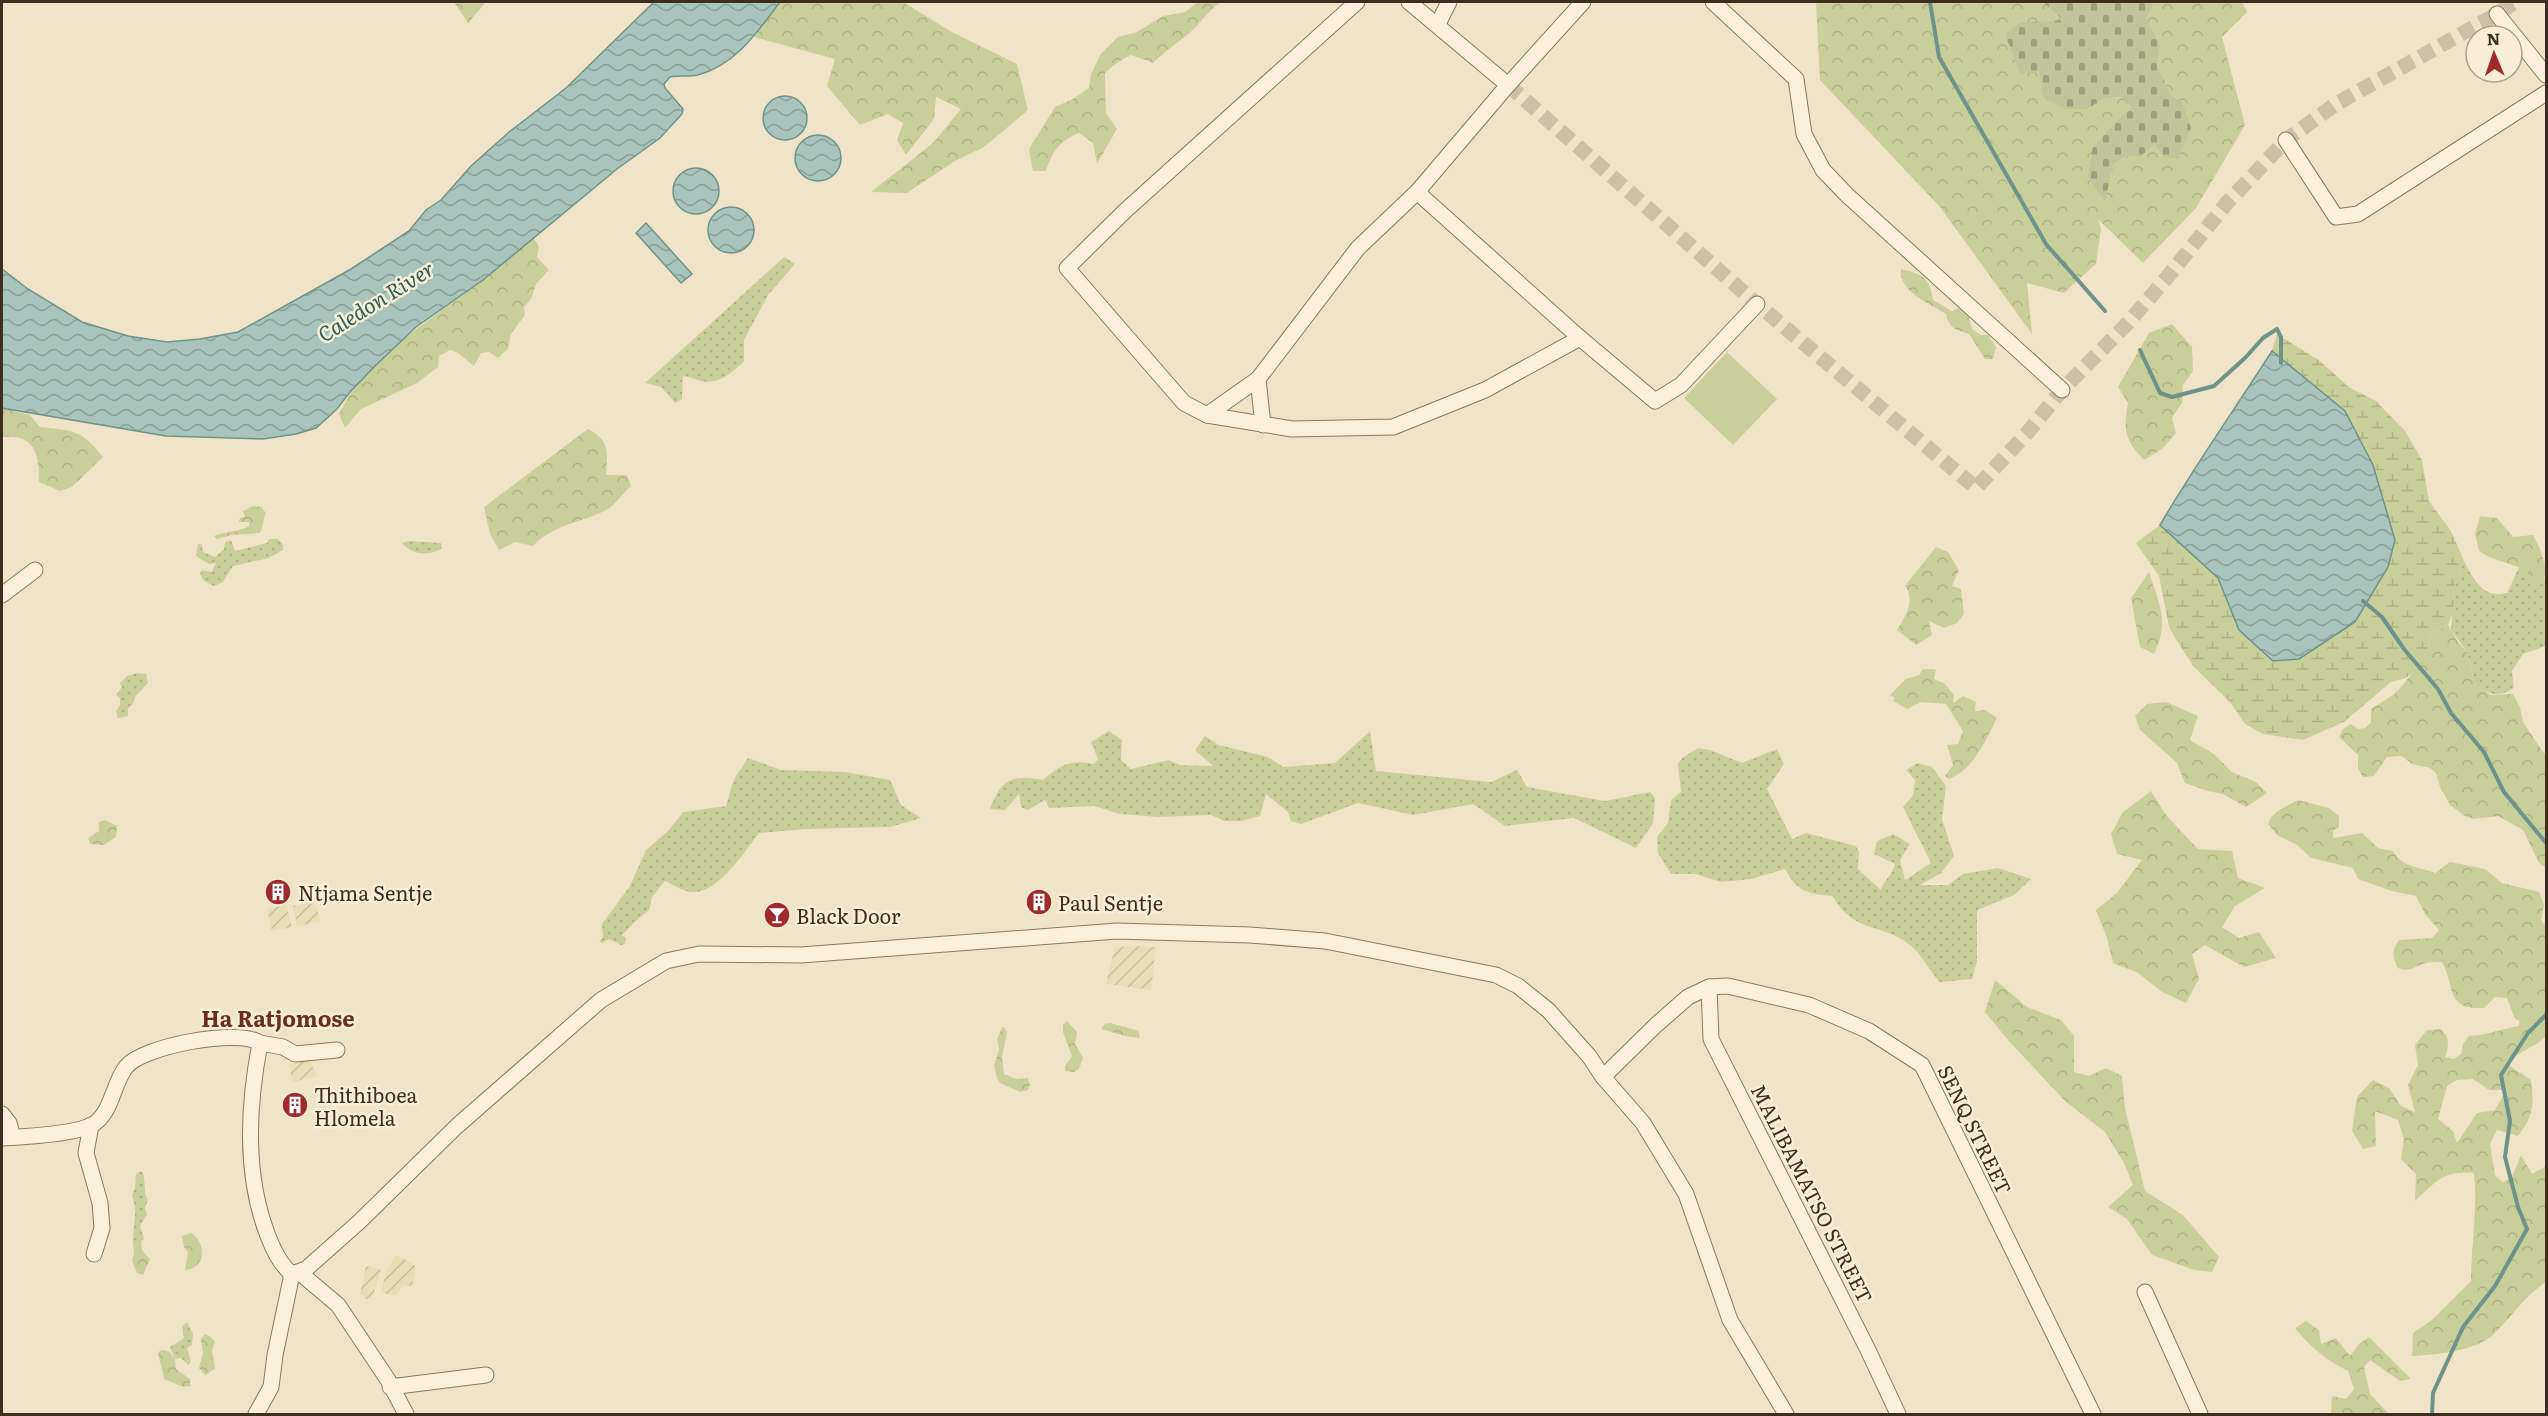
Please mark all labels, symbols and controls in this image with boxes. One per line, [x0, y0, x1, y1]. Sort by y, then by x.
north arrow [2464, 24, 2524, 84]
text: N [2486, 26, 2501, 50]
water label: Caledon River [311, 252, 440, 348]
building icon: Ntjama Sentje [263, 877, 293, 907]
place label: Ntjama Sentje [298, 877, 432, 907]
building icon: Paul Sentje [1024, 887, 1054, 917]
place label: Paul Sentje [1058, 887, 1163, 917]
bar icon: Black Door [762, 900, 792, 930]
place label: Black Door [796, 900, 901, 930]
district label: Ha Ratjomose [201, 1001, 355, 1034]
street label: SENQ STREET [1932, 1059, 2020, 1199]
street label: MALIBAMATSO STREET [1745, 1078, 1881, 1308]
place label: Thithiboea Hlomela [314, 1079, 418, 1132]
building icon: Thithiboea Hlomela [280, 1090, 310, 1120]

